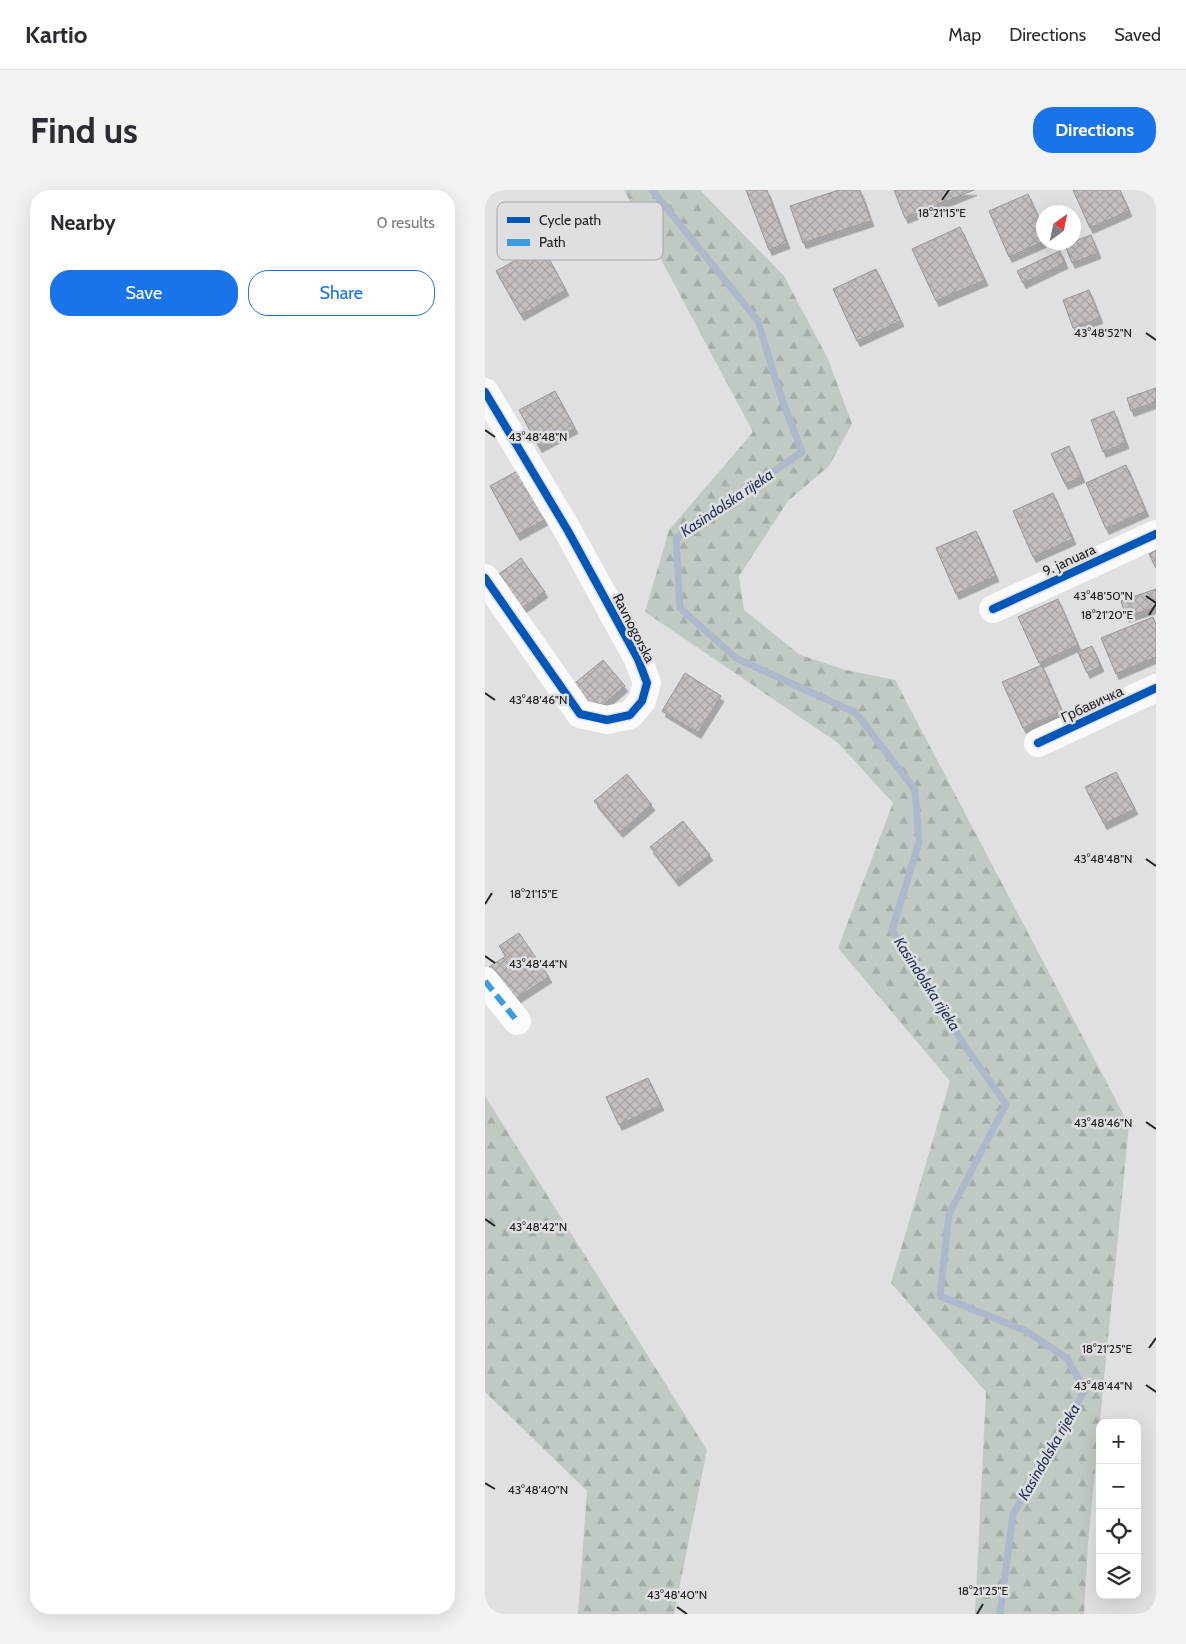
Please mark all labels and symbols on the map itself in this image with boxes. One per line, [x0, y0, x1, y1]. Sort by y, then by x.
legend [497, 202, 663, 260]
text: 18°21'15"E [918, 205, 966, 220]
north arrow [1036, 205, 1081, 250]
text: Cycle path [539, 211, 601, 229]
text: Path [539, 233, 566, 251]
text: 43°48'52"N [1074, 325, 1132, 340]
text: 43°48'48"N [508, 429, 568, 444]
water label: Kasindolska rijeka [677, 465, 777, 541]
street label: 9. januara [1040, 540, 1099, 580]
text: 43°48'50"N [1073, 588, 1133, 603]
street label: Ravnogorska [609, 590, 659, 666]
text: 18°21'20"E [1081, 607, 1133, 622]
street label: Грбавичка [1058, 682, 1126, 726]
text: 43°48'46"N [509, 692, 567, 707]
text: 43°48'48"N [1073, 851, 1133, 866]
text: 18°21'15"E [510, 886, 558, 901]
water label: Kasindolska rijeka [890, 934, 964, 1034]
text: 43°48'44"N [509, 956, 567, 971]
text: 43°48'46"N [1074, 1115, 1132, 1130]
text: 43°48'42"N [509, 1219, 567, 1234]
text: 18°21'25"E [1082, 1341, 1132, 1356]
text: 43°48'44"N [1074, 1378, 1132, 1393]
water label: Kasindolska rijeka [1014, 1401, 1084, 1503]
text: 43°48'40"N [508, 1482, 568, 1497]
text: 18°21'25"E [958, 1583, 1008, 1598]
text: 43°48'40"N [647, 1587, 707, 1602]

